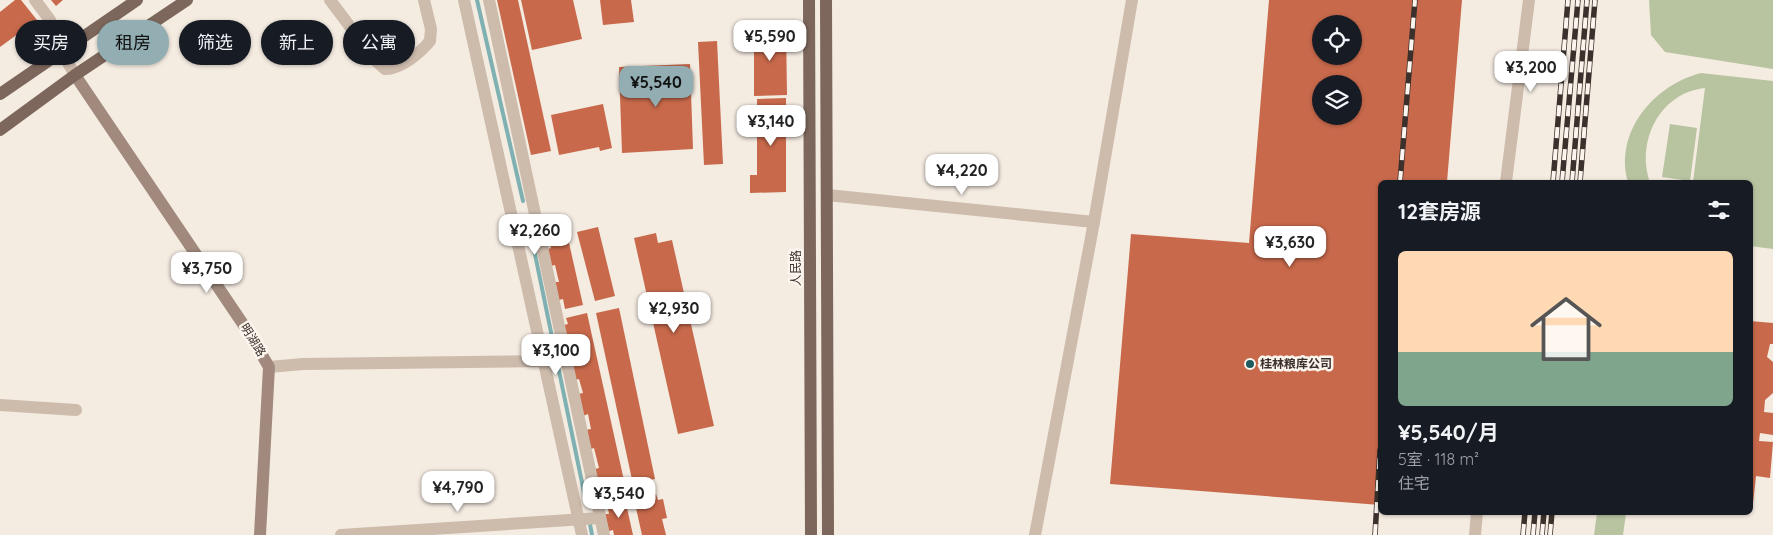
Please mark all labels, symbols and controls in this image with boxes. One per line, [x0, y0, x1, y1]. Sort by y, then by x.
map controls [1312, 15, 1362, 125]
button: locate [1312, 15, 1362, 65]
chip: 买房 [15, 20, 87, 65]
chip: 租房 [97, 20, 169, 65]
chip: 筛选 [179, 20, 251, 65]
chip: 新上 [261, 20, 333, 65]
chip: 公寓 [343, 20, 415, 65]
pin: ¥5,590 [729, 20, 811, 62]
text: ¥5,590 [744, 26, 796, 46]
pin: ¥3,200 [1490, 51, 1572, 93]
text: ¥3,200 [1505, 57, 1557, 77]
pin: ¥5,540 [615, 66, 697, 108]
text: ¥5,540 [630, 72, 682, 92]
button: layers [1312, 75, 1362, 125]
pin: ¥3,140 [730, 104, 812, 147]
text: ¥3,140 [748, 111, 794, 131]
pin: ¥4,220 [921, 154, 1003, 196]
text: ¥4,220 [936, 160, 988, 180]
icon: filters [1705, 196, 1733, 224]
text: 12套房源 [1398, 198, 1481, 224]
pin: ¥2,260 [494, 214, 576, 256]
text: ¥2,260 [510, 220, 560, 240]
pin: ¥3,630 [1249, 226, 1331, 268]
text: ¥3,630 [1265, 232, 1315, 252]
street label: 人民路 [788, 250, 803, 286]
pin: ¥3,750 [166, 252, 248, 294]
text: ¥3,750 [182, 258, 232, 278]
icon: home [1521, 284, 1611, 374]
pin: ¥2,930 [633, 292, 715, 334]
text: ¥2,930 [649, 298, 699, 318]
street label: 明湖路 [238, 320, 269, 359]
pin: ¥3,100 [515, 334, 597, 376]
text: ¥3,100 [532, 340, 580, 360]
place label: 桂林粮库公司 [1260, 356, 1332, 371]
marker: 桂林粮库公司 [1244, 358, 1256, 370]
text: ¥5,540/月 [1398, 419, 1499, 445]
text: 5室 · 118 m² [1398, 449, 1479, 469]
pin: ¥4,790 [417, 470, 499, 513]
text: 住宅 [1398, 473, 1430, 493]
pin: ¥3,540 [578, 476, 660, 519]
text: ¥4,790 [432, 477, 484, 497]
text: ¥3,540 [594, 483, 644, 503]

